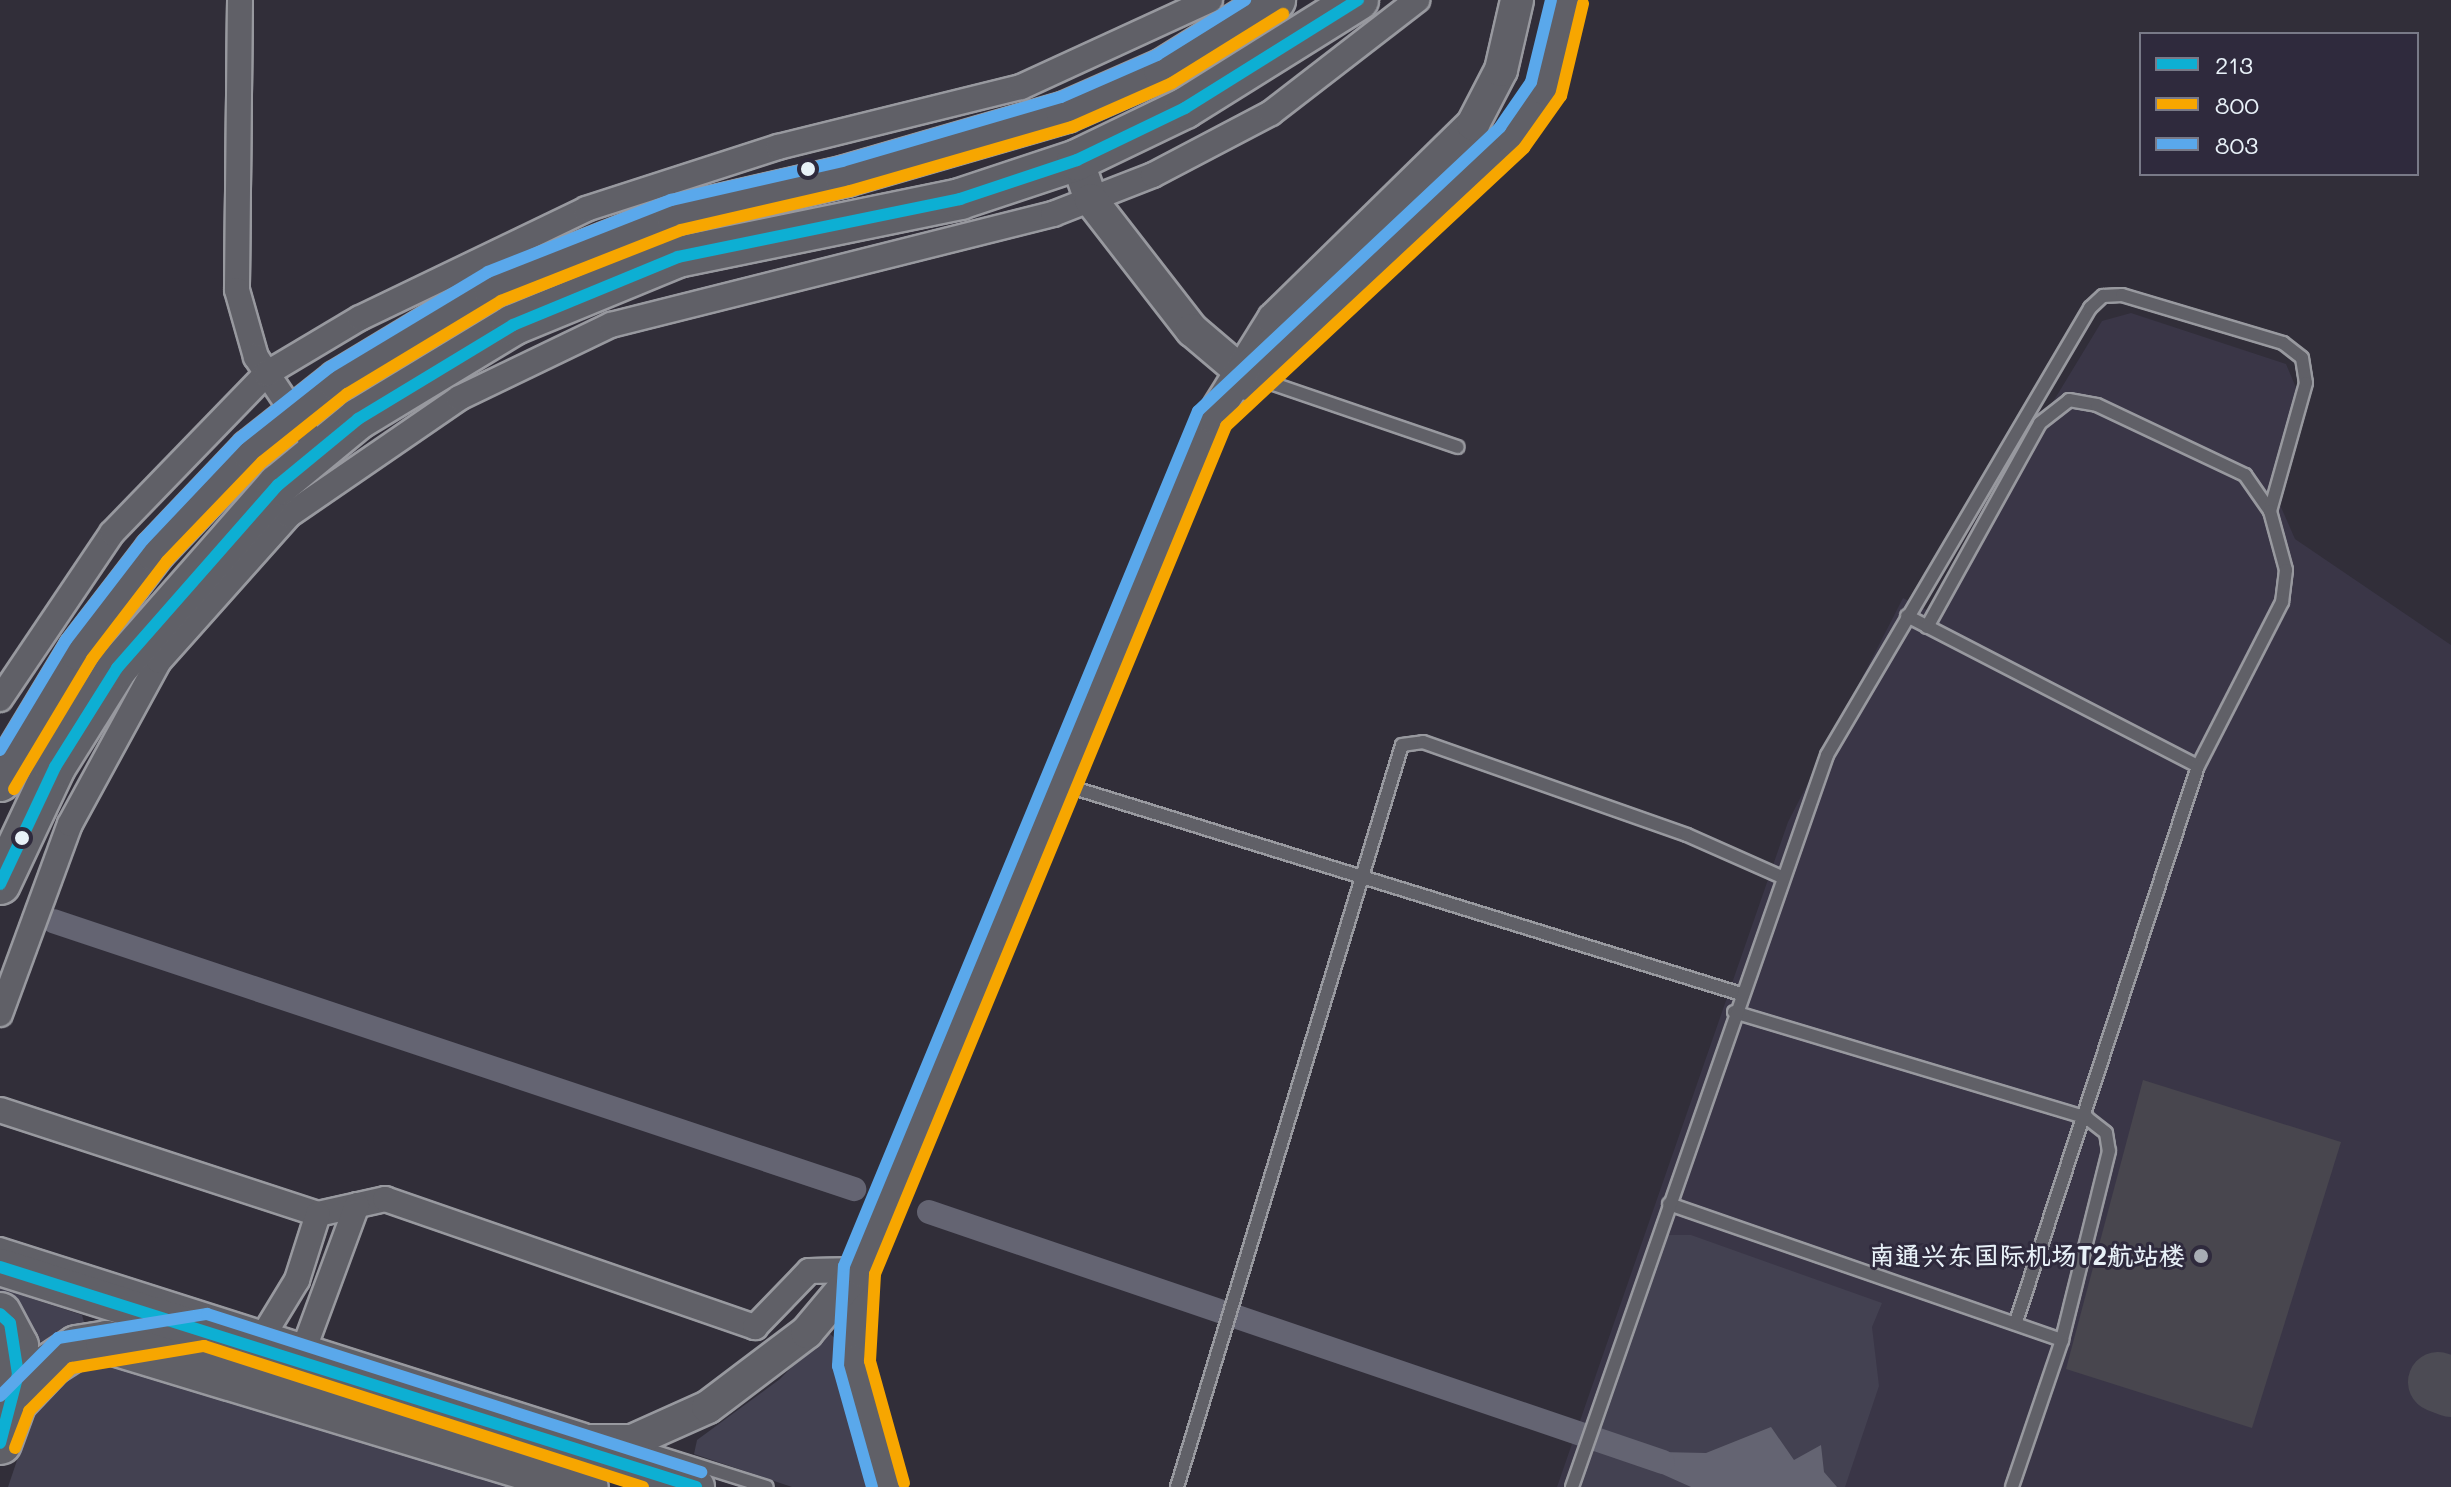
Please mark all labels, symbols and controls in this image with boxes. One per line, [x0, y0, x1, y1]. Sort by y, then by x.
legend [2139, 32, 2419, 176]
text: 213 [2215, 49, 2253, 80]
text: 800 [2215, 89, 2259, 120]
text: 803 [2215, 129, 2258, 160]
unlabelled marker [800, 161, 816, 177]
unlabelled marker [14, 830, 30, 846]
place label: 南通兴东国际机场T2航站楼 [1869, 1240, 2185, 1272]
marker: 南通兴东国际机场T2航站楼 [2192, 1247, 2210, 1265]

